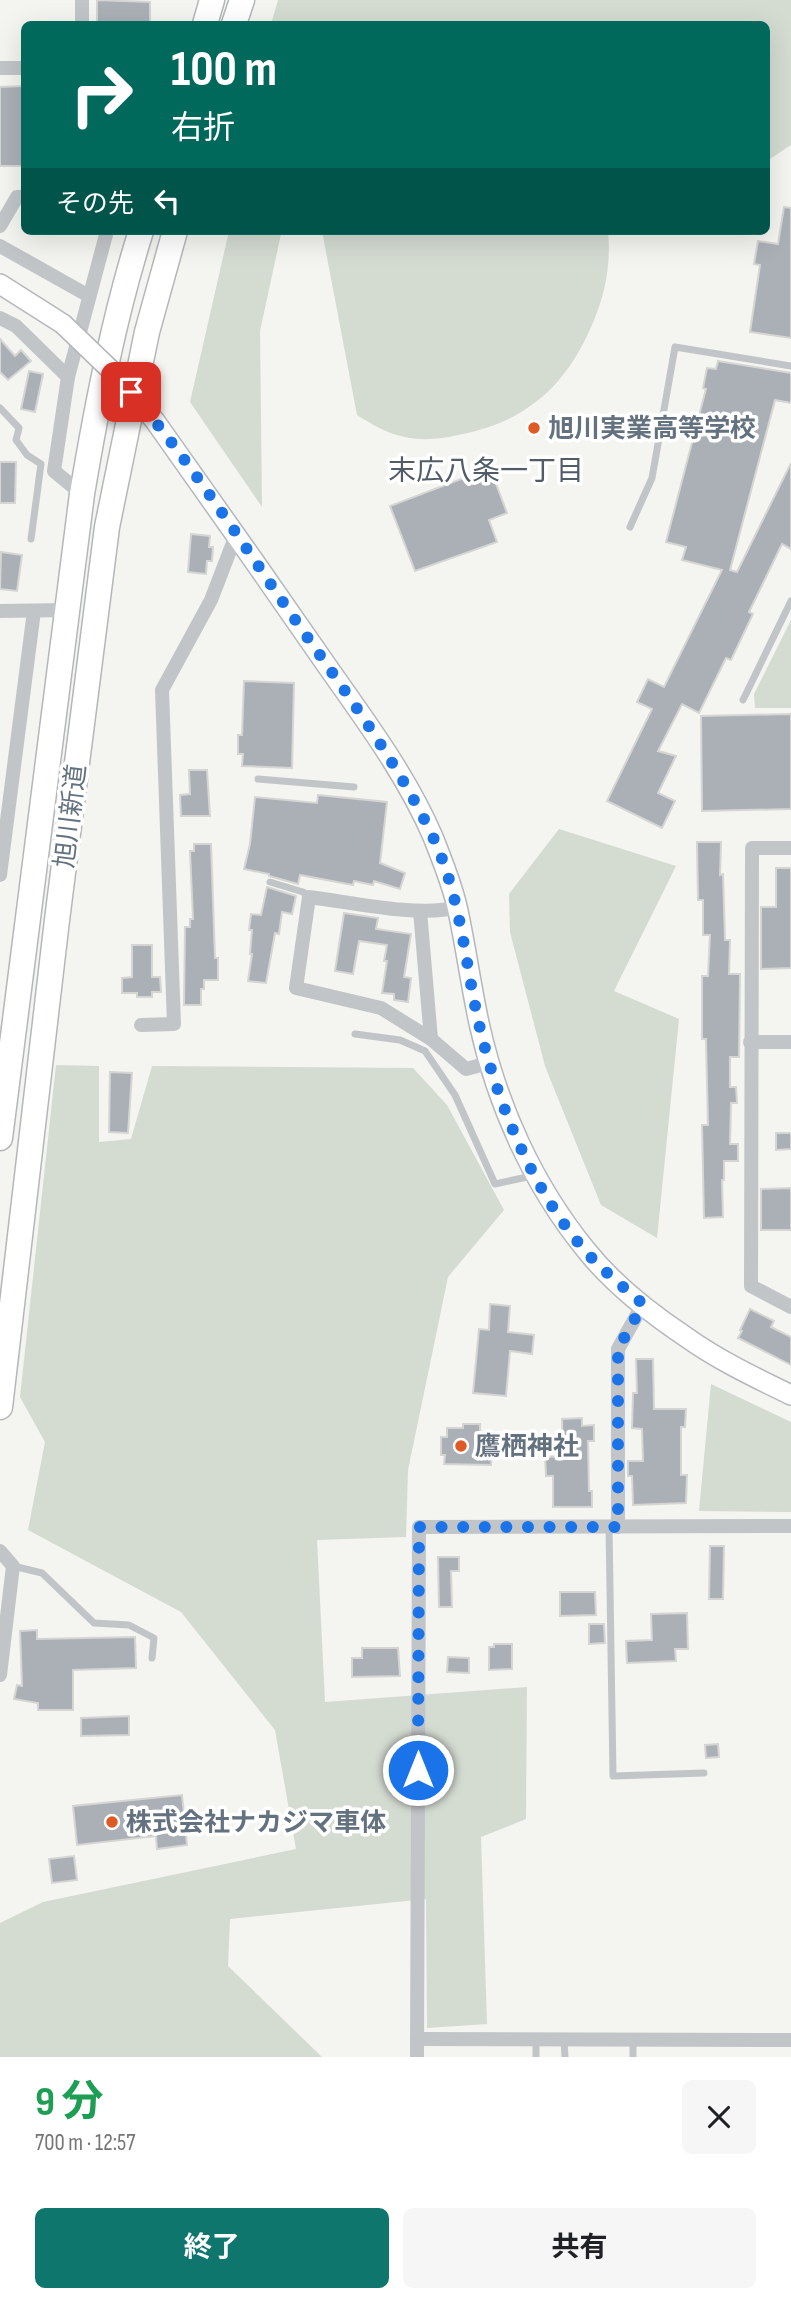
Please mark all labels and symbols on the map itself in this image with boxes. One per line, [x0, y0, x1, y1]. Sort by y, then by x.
pin [101, 362, 161, 422]
place label: 旭川実業高等学校 [548, 414, 756, 445]
marker: 旭川実業高等学校 [526, 420, 542, 436]
district label: 末広八条一丁目 [388, 455, 584, 488]
street label: 旭川新道 [50, 763, 93, 870]
place label: 鷹栖神社 [475, 1432, 579, 1463]
marker: 鷹栖神社 [453, 1438, 469, 1454]
position arrow [381, 1733, 455, 1807]
place label: 株式会社ナカジマ車体 [126, 1808, 386, 1839]
marker: 株式会社ナカジマ車体 [104, 1814, 120, 1830]

